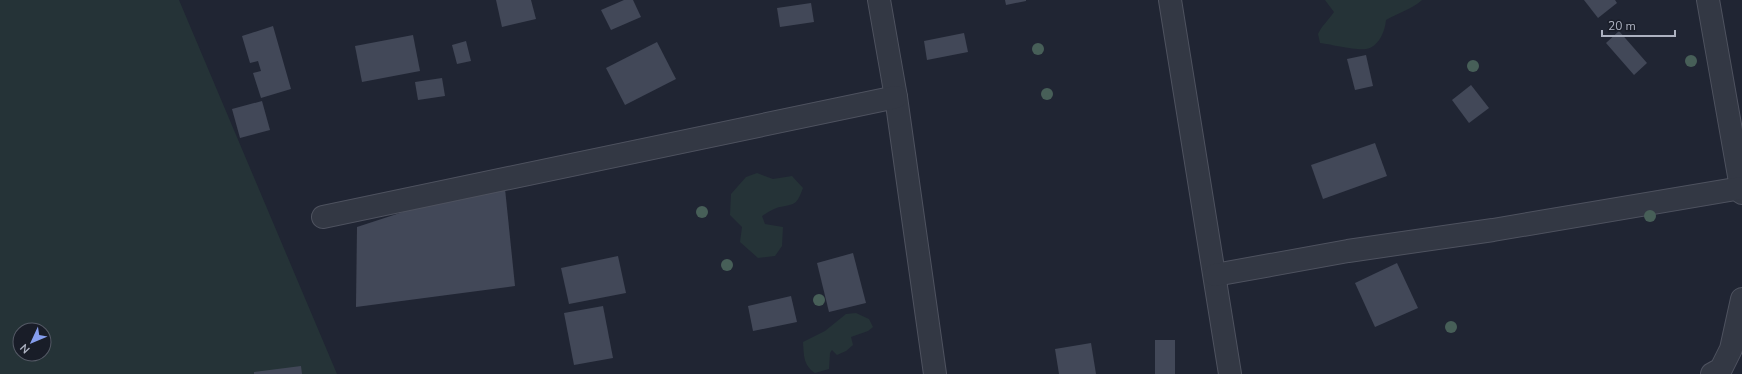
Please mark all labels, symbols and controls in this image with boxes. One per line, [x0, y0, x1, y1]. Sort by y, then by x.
scale bar [1602, 12, 1675, 38]
text: 20 m [1608, 18, 1636, 34]
north arrow [12, 322, 52, 362]
text: N [17, 340, 33, 357]

